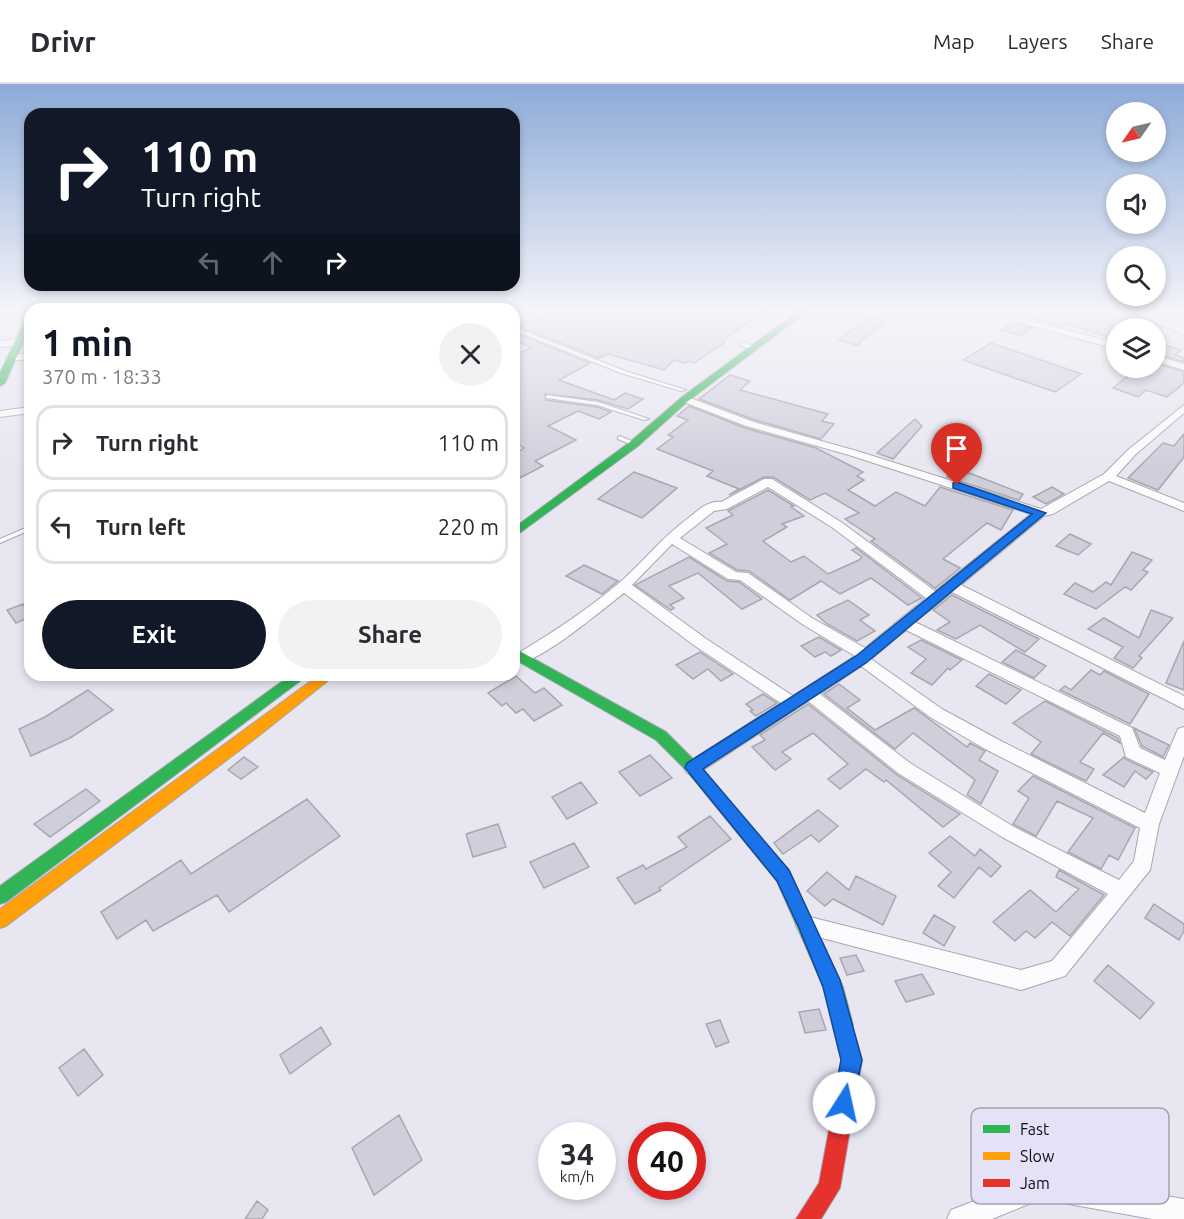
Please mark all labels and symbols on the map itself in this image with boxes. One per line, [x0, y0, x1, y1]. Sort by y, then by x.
north arrow [1106, 102, 1166, 162]
pin [931, 423, 982, 485]
position arrow [812, 1071, 876, 1135]
legend [971, 1108, 1169, 1204]
text: Fast [1020, 1120, 1050, 1138]
speed limit sign: 40 [628, 1122, 706, 1200]
text: Slow [1020, 1147, 1055, 1165]
text: Jam [1020, 1174, 1050, 1192]

